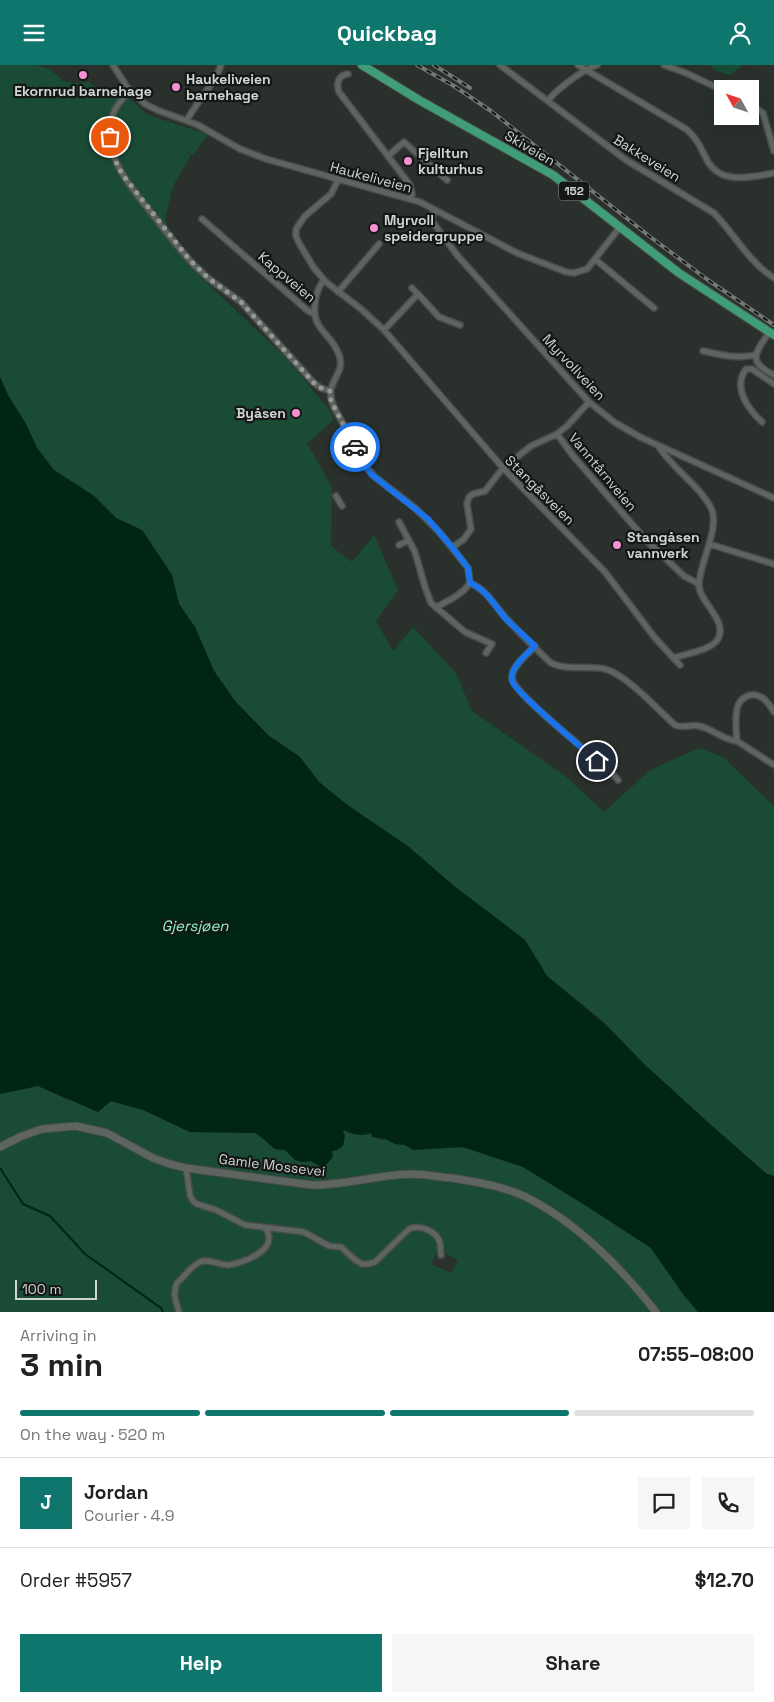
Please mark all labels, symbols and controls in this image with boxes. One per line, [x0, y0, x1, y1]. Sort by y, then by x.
icon: menu [20, 19, 48, 47]
text: Quickbag [337, 19, 437, 47]
icon: person [726, 19, 754, 47]
marker: Ekornrud barnehage [77, 69, 89, 81]
place label: Haukeliveien barnehage [186, 70, 271, 104]
north arrow [714, 80, 759, 125]
map controls [714, 80, 759, 125]
marker: Haukeliveien barnehage [170, 81, 182, 93]
place label: Ekornrud barnehage [14, 82, 152, 100]
pin [89, 116, 131, 158]
icon: bag [96, 123, 124, 151]
street label: Skiveien [502, 126, 558, 170]
street label: Bakkeveien [610, 130, 684, 186]
place label: Fjelltun kulturhus [418, 144, 483, 178]
marker: Fjelltun kulturhus [402, 155, 414, 167]
street label: Haukeliveien [328, 157, 414, 197]
road number: 152 [559, 181, 589, 201]
place label: Myrvoll speidergruppe [384, 211, 483, 245]
marker: Myrvoll speidergruppe [368, 222, 380, 234]
street label: Kappveien [254, 248, 320, 306]
street label: Myrvollveien [539, 330, 609, 404]
place label: Byåsen [236, 404, 286, 422]
marker: Byåsen [290, 407, 302, 419]
courier [330, 422, 380, 472]
street label: Vanntårnveien [565, 429, 641, 515]
icon: car [341, 433, 369, 461]
street label: Stangåsveien [501, 451, 579, 529]
place label: Stangåsen vannverk [627, 528, 700, 562]
marker: Stangåsen vannverk [611, 539, 623, 551]
pin [576, 740, 618, 782]
icon: home [583, 747, 611, 775]
water label: Gjersjøen [162, 916, 229, 935]
street label: Gamle Mossevei [218, 1150, 326, 1180]
scale bar [15, 1277, 98, 1300]
text: 100 m [22, 1280, 61, 1298]
text: Arriving in [20, 1325, 97, 1346]
text: 07:55–08:00 [638, 1342, 754, 1367]
text: 3 min [20, 1345, 103, 1385]
text: On the way · 520 m [20, 1424, 165, 1445]
button: chat [638, 1477, 690, 1529]
button: phone [702, 1477, 754, 1529]
text: Jordan [84, 1480, 149, 1505]
text: J [40, 1490, 52, 1515]
text: Courier · 4.9 [84, 1505, 174, 1526]
text: Order #5957 [20, 1568, 132, 1593]
text: $12.70 [695, 1568, 754, 1593]
button: Help [20, 1634, 382, 1692]
button: Share [392, 1634, 754, 1692]

